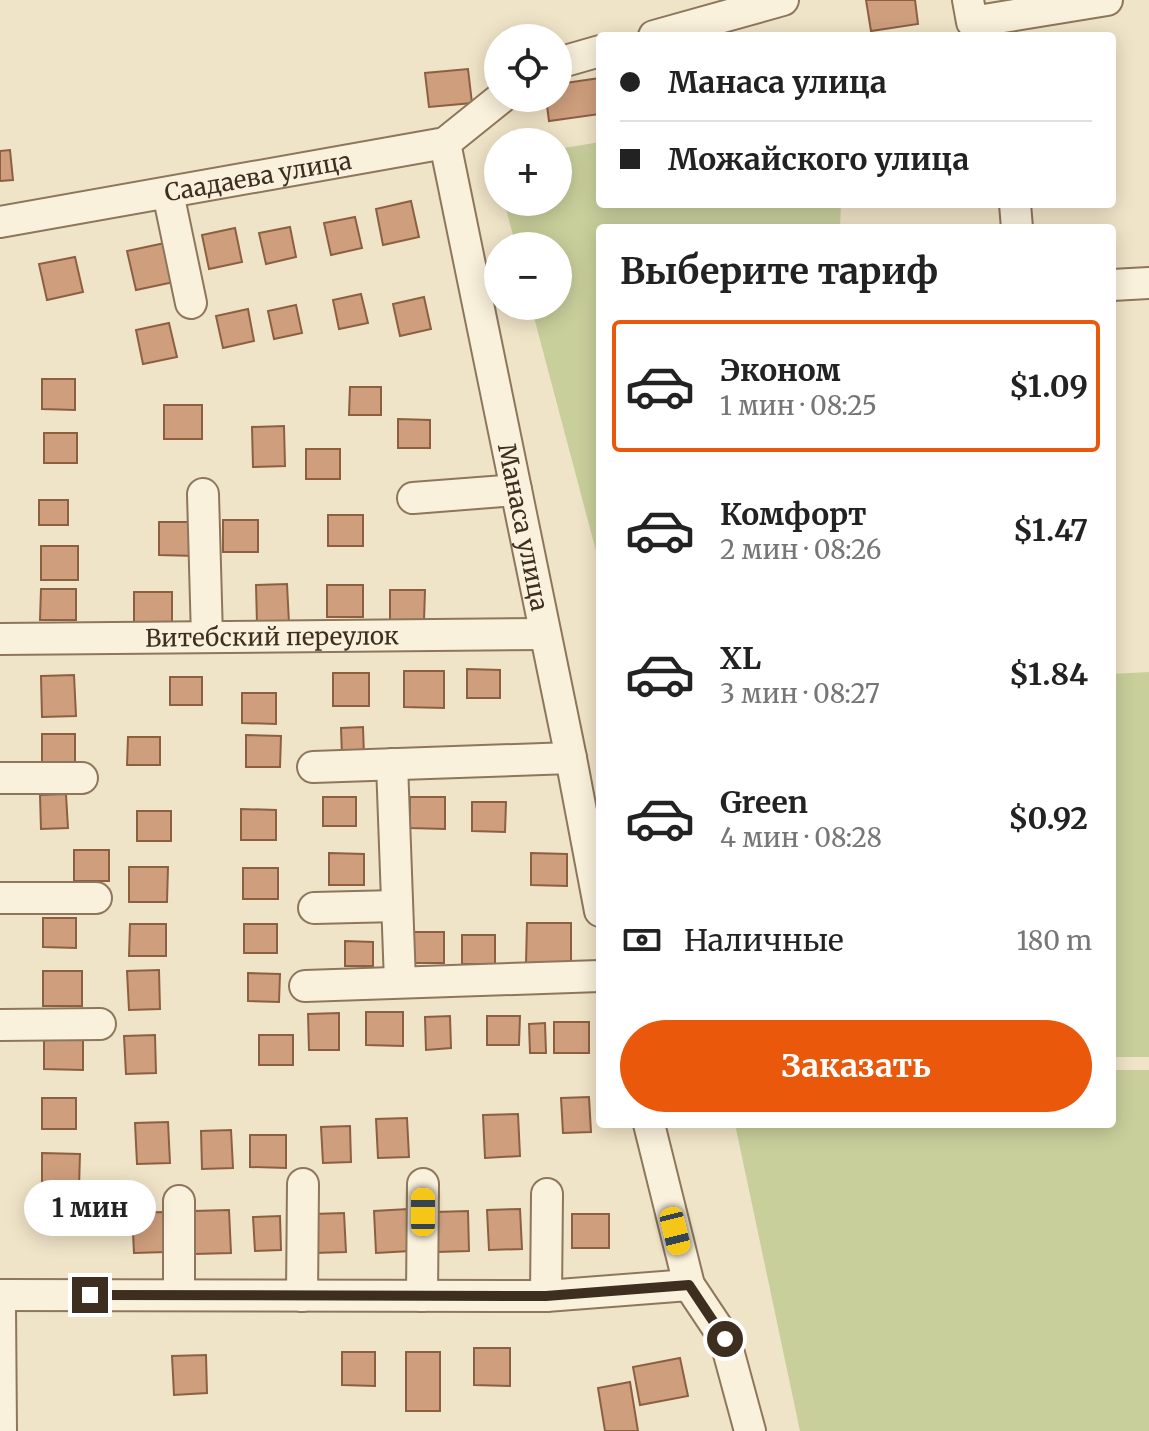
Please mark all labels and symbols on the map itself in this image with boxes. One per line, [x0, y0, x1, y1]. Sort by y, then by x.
street label: Саадаева улица [162, 144, 354, 208]
street label: Манаса улица [491, 441, 556, 614]
street label: Витебский переулок [145, 620, 399, 653]
callout: 1 мин [24, 1179, 156, 1235]
car [411, 1188, 435, 1236]
car [658, 1205, 692, 1257]
route end [72, 1277, 108, 1313]
route start [707, 1321, 743, 1357]

